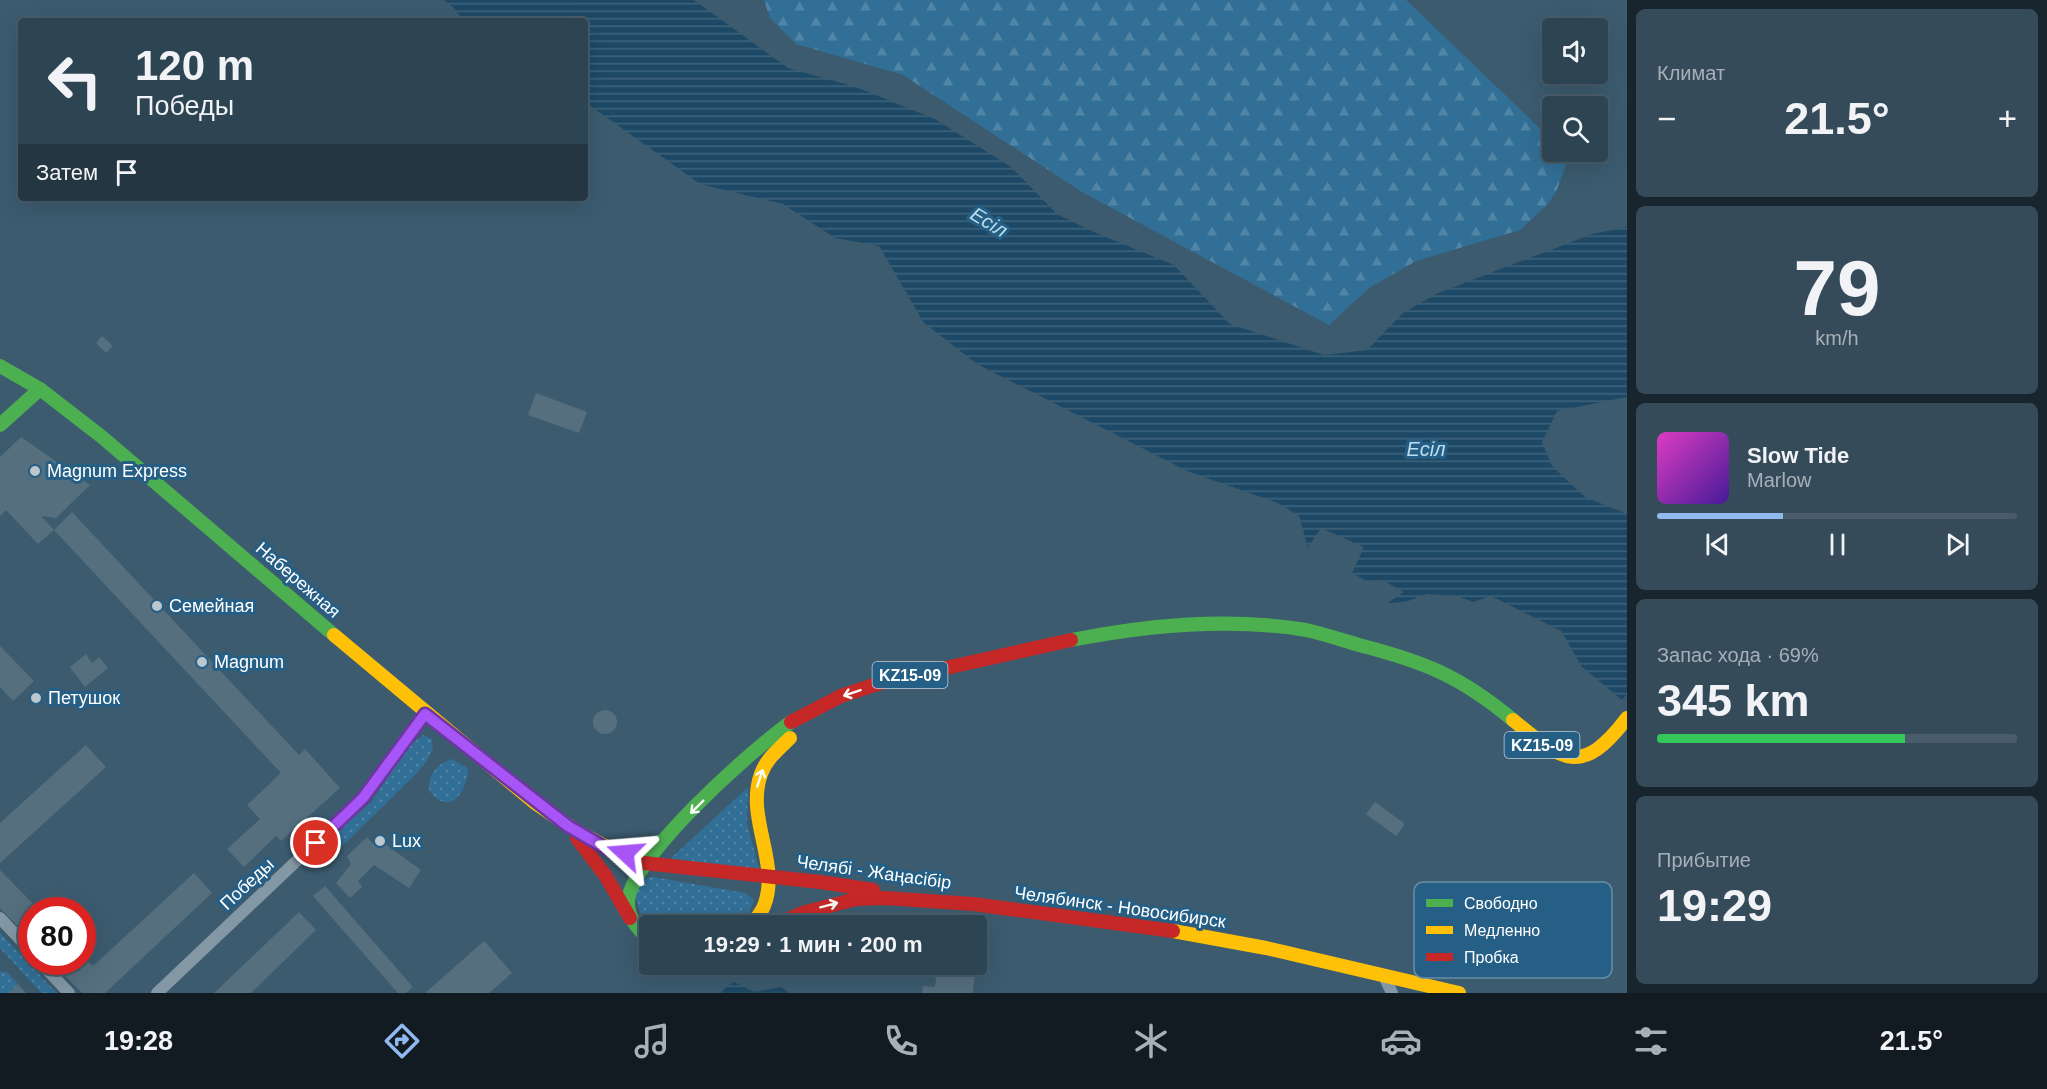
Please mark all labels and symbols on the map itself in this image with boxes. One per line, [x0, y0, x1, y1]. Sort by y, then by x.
water label: Есіл [967, 203, 1011, 241]
water label: Есіл [1406, 438, 1446, 460]
place label: Magnum Express [47, 461, 187, 481]
marker: Magnum Express [28, 464, 42, 478]
street label: Набережная [252, 538, 344, 622]
place label: Семейная [169, 596, 254, 616]
marker: Семейная [150, 599, 164, 613]
place label: Magnum [214, 652, 284, 672]
marker: Magnum [195, 655, 209, 669]
road number: KZ15-09 [872, 662, 948, 688]
place label: Петушок [48, 688, 120, 708]
one-way arrow [843, 688, 862, 699]
marker: Петушок [29, 691, 43, 705]
road number: KZ15-09 [1504, 732, 1580, 758]
one-way arrow [756, 769, 767, 788]
one-way arrow [689, 799, 704, 814]
pin [290, 817, 341, 868]
position arrow [593, 821, 657, 885]
place label: Lux [392, 831, 421, 851]
marker: Lux [373, 834, 387, 848]
street label: Челябі - Жаңасібір [795, 851, 953, 893]
street label: Победы [216, 854, 278, 914]
street label: Челябинск - Новосибирск [1013, 882, 1227, 932]
legend [1414, 882, 1612, 978]
text: Свободно [1464, 895, 1538, 912]
speed limit sign: 80 [18, 897, 96, 975]
one-way arrow [819, 899, 838, 911]
text: Медленно [1464, 922, 1540, 939]
text: Пробка [1464, 949, 1519, 966]

